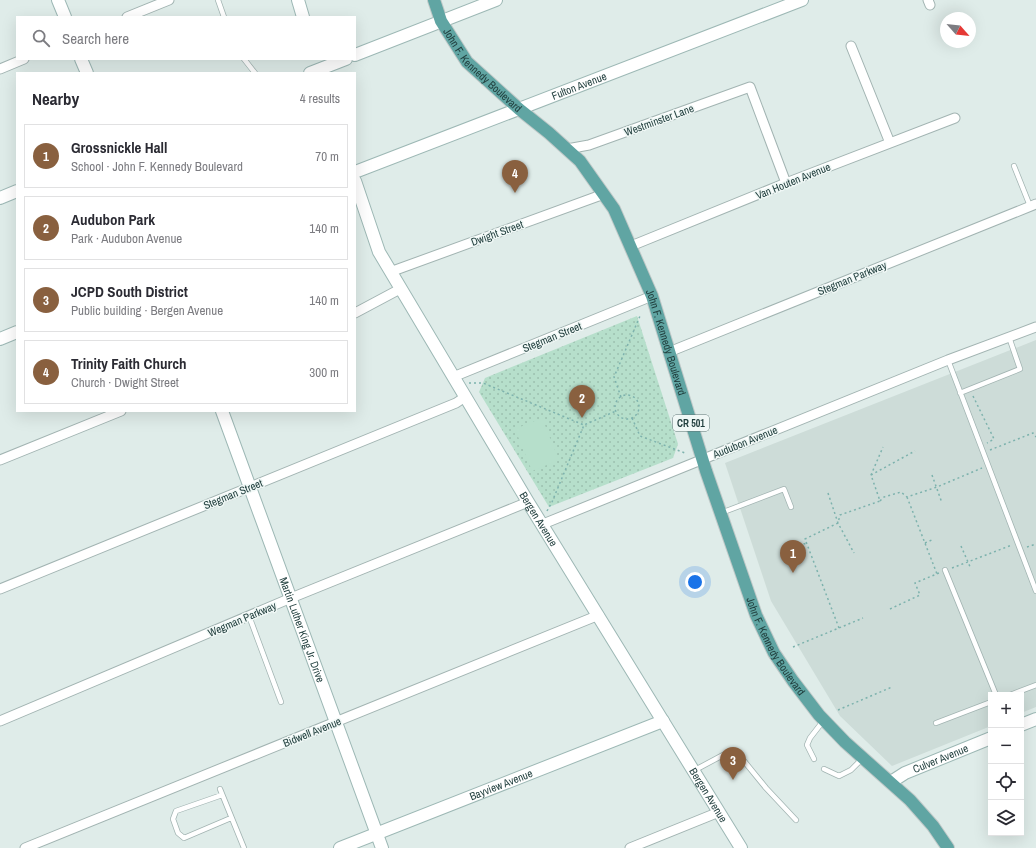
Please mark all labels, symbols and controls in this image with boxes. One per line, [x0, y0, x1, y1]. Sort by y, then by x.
north arrow [940, 12, 976, 48]
search box [16, 16, 356, 60]
street label: John F. Kennedy Boulevard [440, 25, 525, 115]
icon: search [30, 27, 52, 49]
text: Search here [62, 28, 129, 49]
street label: Fulton Avenue [550, 69, 608, 103]
text: Nearby [32, 87, 79, 110]
text: 4 results [300, 90, 340, 107]
street label: Westminster Lane [622, 101, 696, 139]
text: Grossnickle Hall [71, 137, 167, 158]
text: 1 [43, 148, 49, 165]
text: 70 m [315, 148, 339, 165]
text: School · John F. Kennedy Boulevard [71, 158, 243, 175]
pin: 4 [502, 160, 528, 193]
street label: Van Houten Avenue [754, 160, 832, 202]
text: Audubon Park [71, 209, 155, 230]
street label: Dwight Street [469, 217, 526, 249]
text: 2 [43, 220, 49, 237]
text: 140 m [309, 220, 339, 237]
text: Park · Audubon Avenue [71, 230, 182, 247]
street label: Stegman Parkway [815, 258, 889, 298]
text: JCPD South District [71, 281, 188, 302]
street label: John F. Kennedy Boulevard [643, 287, 689, 397]
text: 3 [43, 292, 49, 309]
text: 140 m [309, 292, 339, 309]
text: Public building · Bergen Avenue [71, 302, 223, 319]
street label: Stegman Street [520, 319, 584, 355]
text: Trinity Faith Church [71, 353, 187, 374]
text: 4 [43, 364, 49, 381]
text: 300 m [309, 364, 339, 381]
text: Church · Dwight Street [71, 374, 179, 391]
pin: 2 [569, 385, 595, 418]
road number: CR 501 [673, 415, 709, 431]
street label: Audubon Avenue [710, 423, 779, 462]
street label: Stegman Street [201, 476, 265, 512]
street label: Bergen Avenue [516, 489, 561, 549]
pin: 1 [780, 540, 806, 573]
your location [685, 572, 705, 592]
street label: Martin Luther King Jr. Drive [276, 575, 328, 684]
street label: John F. Kennedy Boulevard [743, 595, 808, 698]
street label: Wegman Parkway [206, 598, 279, 640]
map controls [988, 692, 1024, 836]
button: + [988, 692, 1024, 728]
street label: Bidwell Avenue [281, 714, 343, 750]
button: − [988, 728, 1024, 764]
street label: Culver Avenue [911, 741, 970, 776]
pin: 3 [720, 747, 746, 780]
button: locate [988, 764, 1024, 800]
street label: Bergen Avenue [686, 765, 730, 825]
street label: Bayview Avenue [467, 766, 535, 803]
button: layers [988, 800, 1024, 836]

